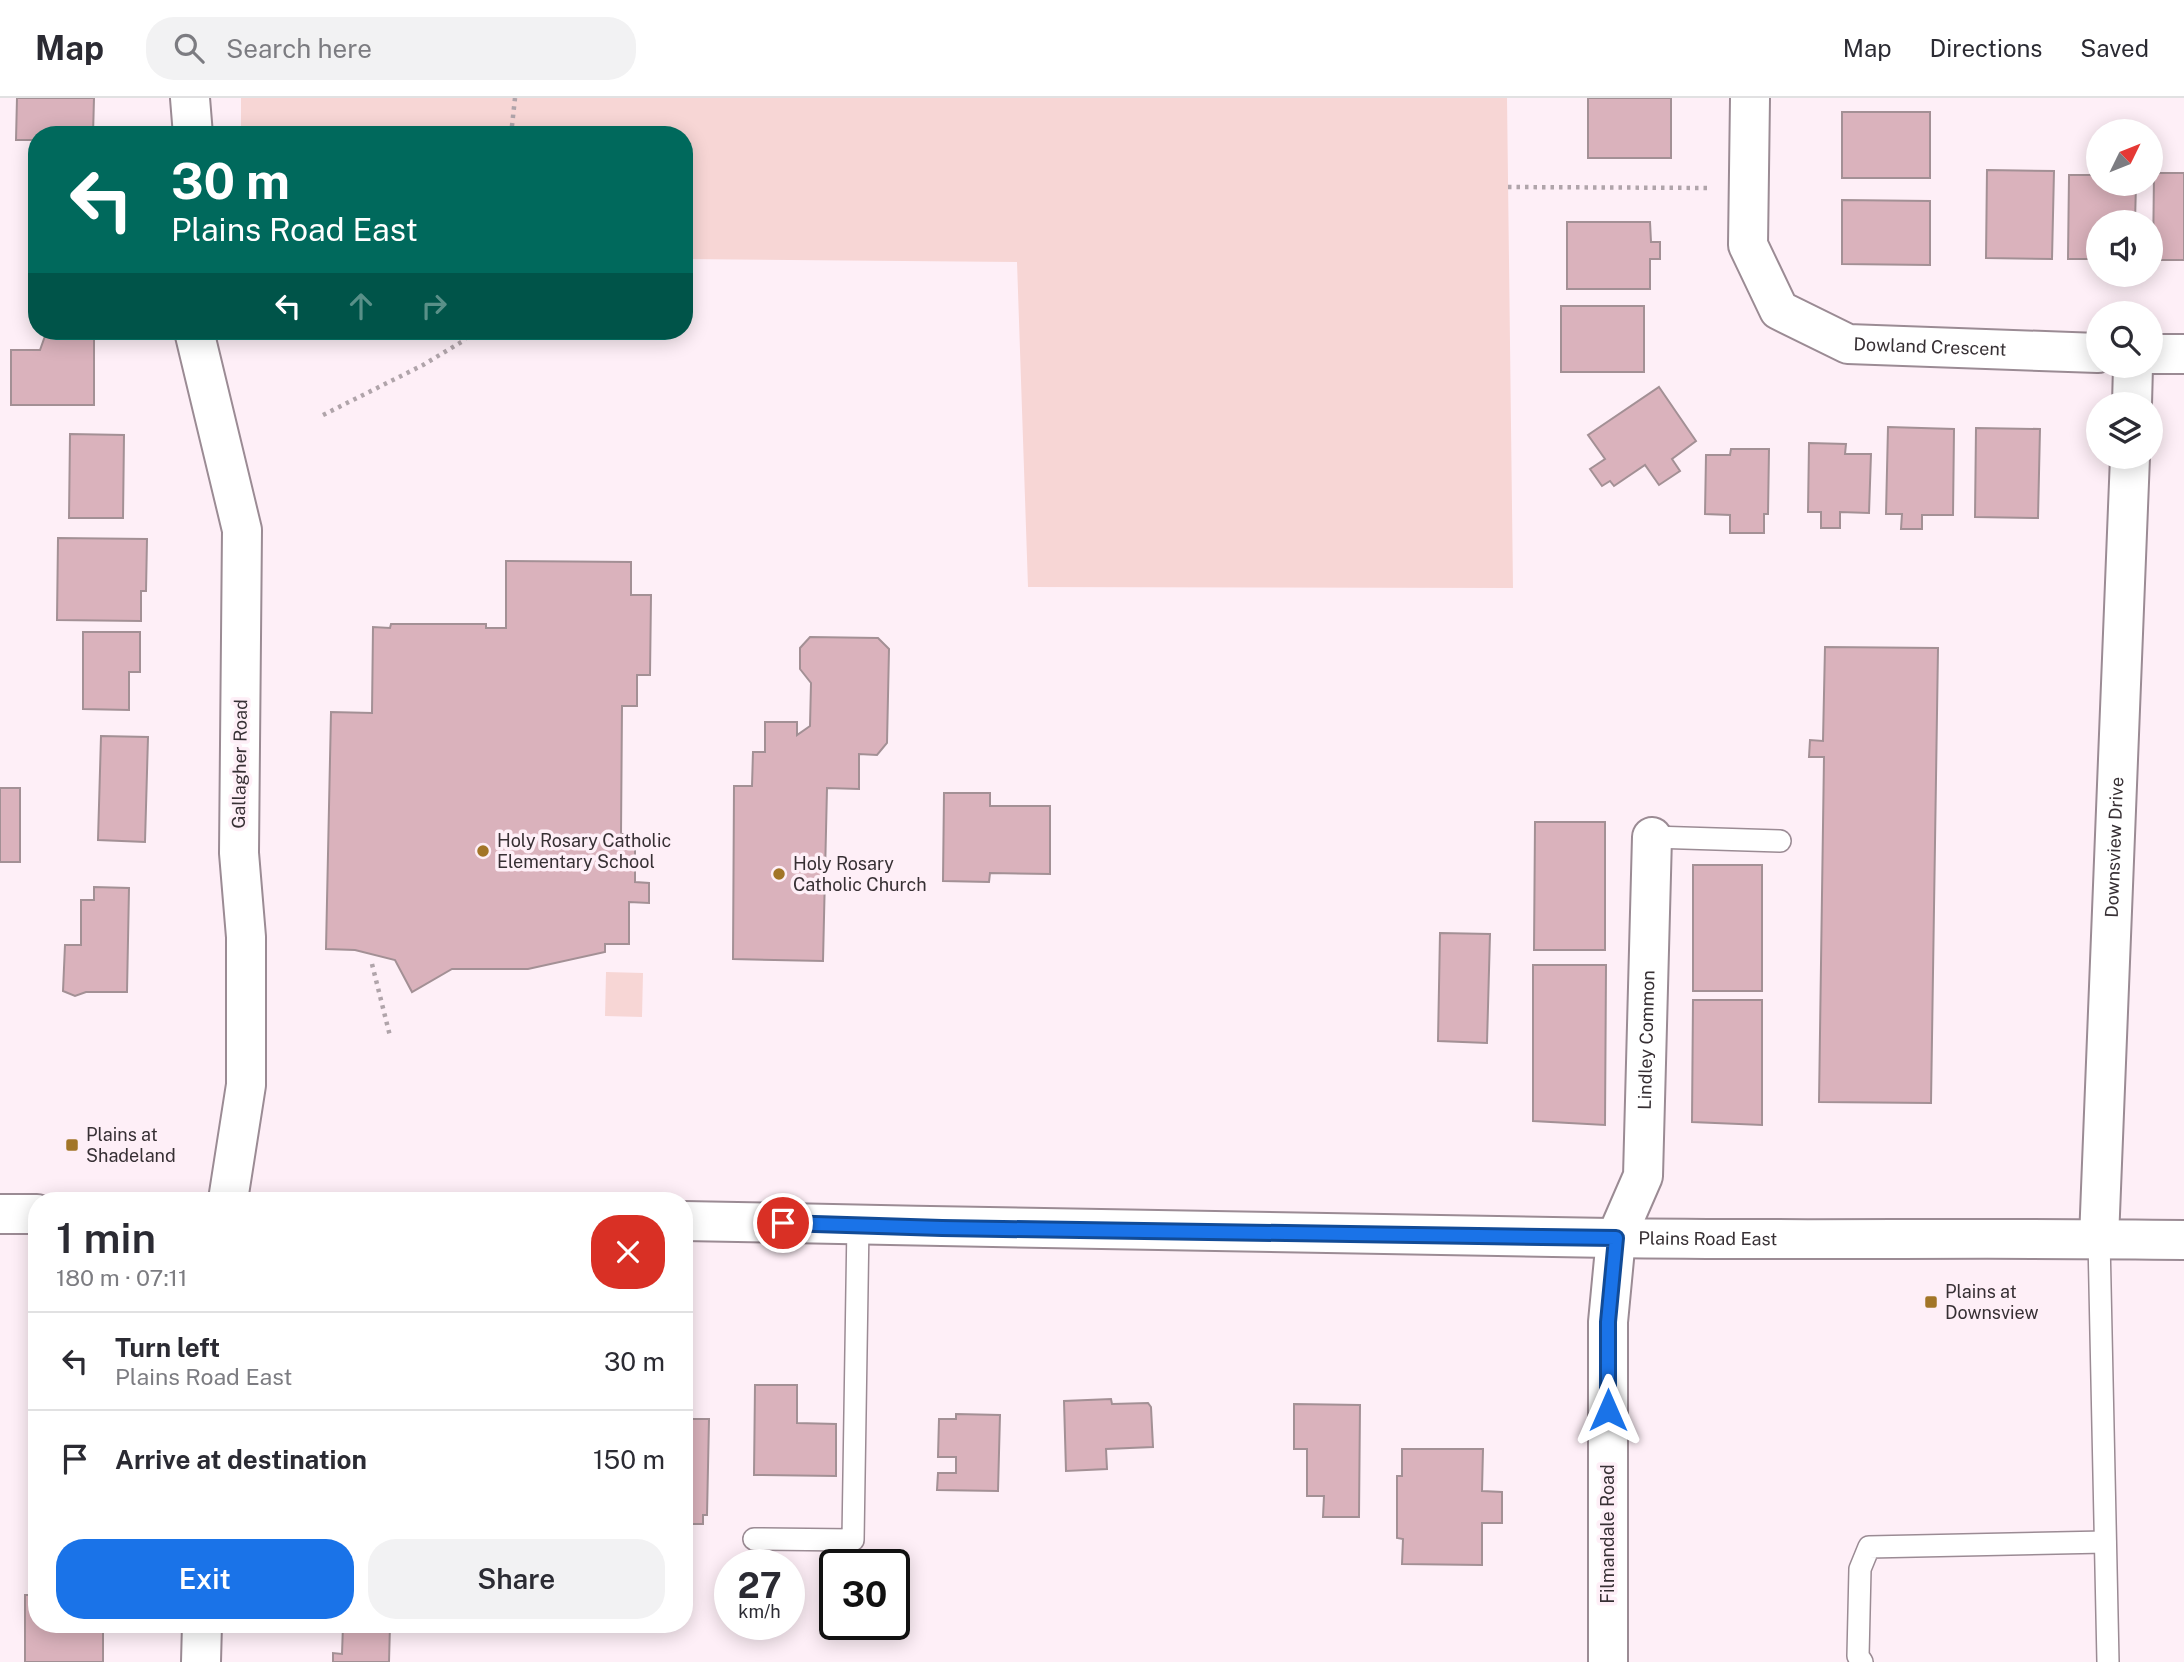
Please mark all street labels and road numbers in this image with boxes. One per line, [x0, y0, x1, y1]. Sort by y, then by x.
street label: Dowland Crescent [1853, 333, 2007, 360]
street label: Gallagher Road [228, 699, 251, 829]
street label: Downsview Drive [2101, 776, 2127, 918]
street label: Lindley Common [1634, 970, 1658, 1110]
street label: Plains Road East [1638, 1227, 1777, 1249]
street label: Filmandale Road [1597, 1464, 1618, 1604]

